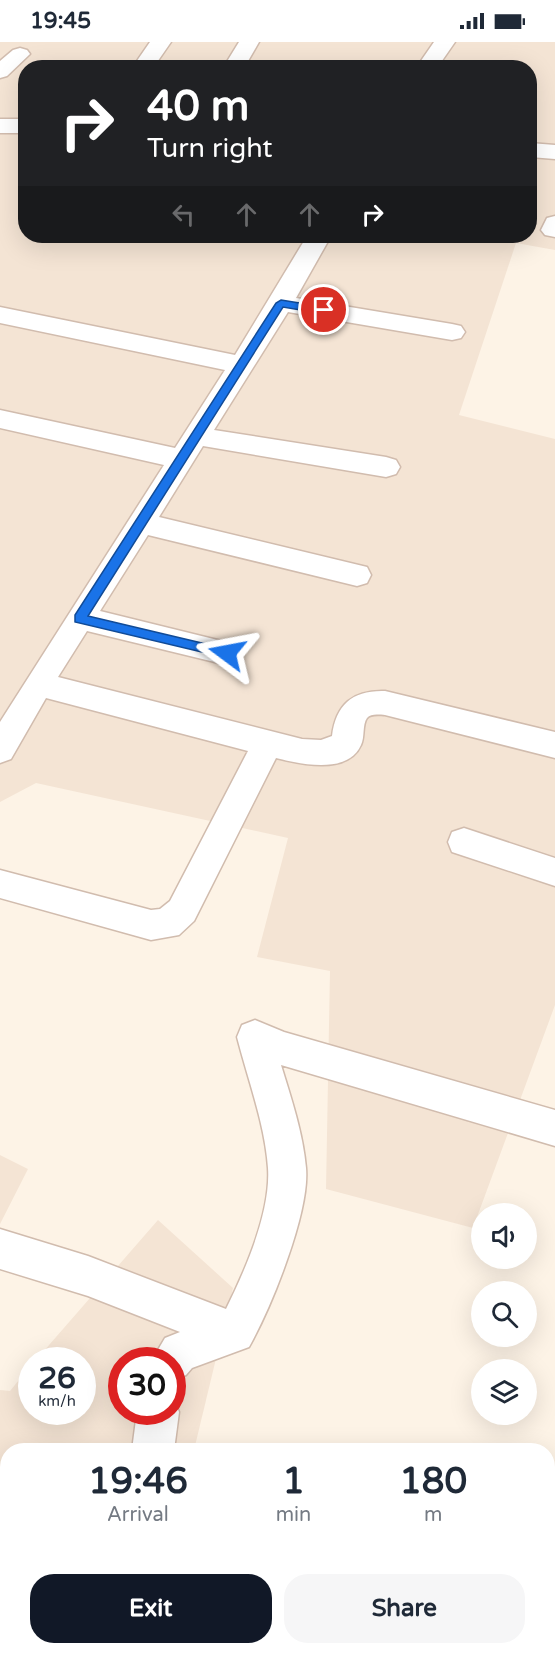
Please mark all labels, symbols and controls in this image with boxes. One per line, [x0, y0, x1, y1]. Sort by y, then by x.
text: 19:45 [30, 8, 91, 34]
text: 40 m [147, 81, 249, 132]
icon: right [48, 84, 126, 162]
text: Turn right [147, 132, 273, 165]
icon: left [167, 198, 200, 231]
icon: ahead [230, 198, 263, 231]
icon: ahead [293, 198, 326, 231]
icon: right [356, 198, 389, 231]
pin [298, 284, 349, 335]
icon: arrive [307, 293, 340, 326]
position arrow [195, 621, 259, 685]
map controls [471, 1203, 537, 1425]
button: sound [471, 1203, 537, 1269]
button: search [471, 1281, 537, 1347]
speed limit sign: 30 [108, 1347, 186, 1425]
button: layers [471, 1359, 537, 1425]
text: 26 [38, 1360, 76, 1397]
text: km/h [38, 1392, 76, 1410]
text: 19:46 [88, 1460, 188, 1503]
text: 1 [282, 1460, 305, 1503]
text: 180 [399, 1460, 467, 1503]
text: Arrival [107, 1503, 169, 1527]
text: min [276, 1503, 311, 1527]
text: m [424, 1503, 442, 1527]
button: Exit [30, 1574, 272, 1643]
button: Share [284, 1574, 525, 1643]

